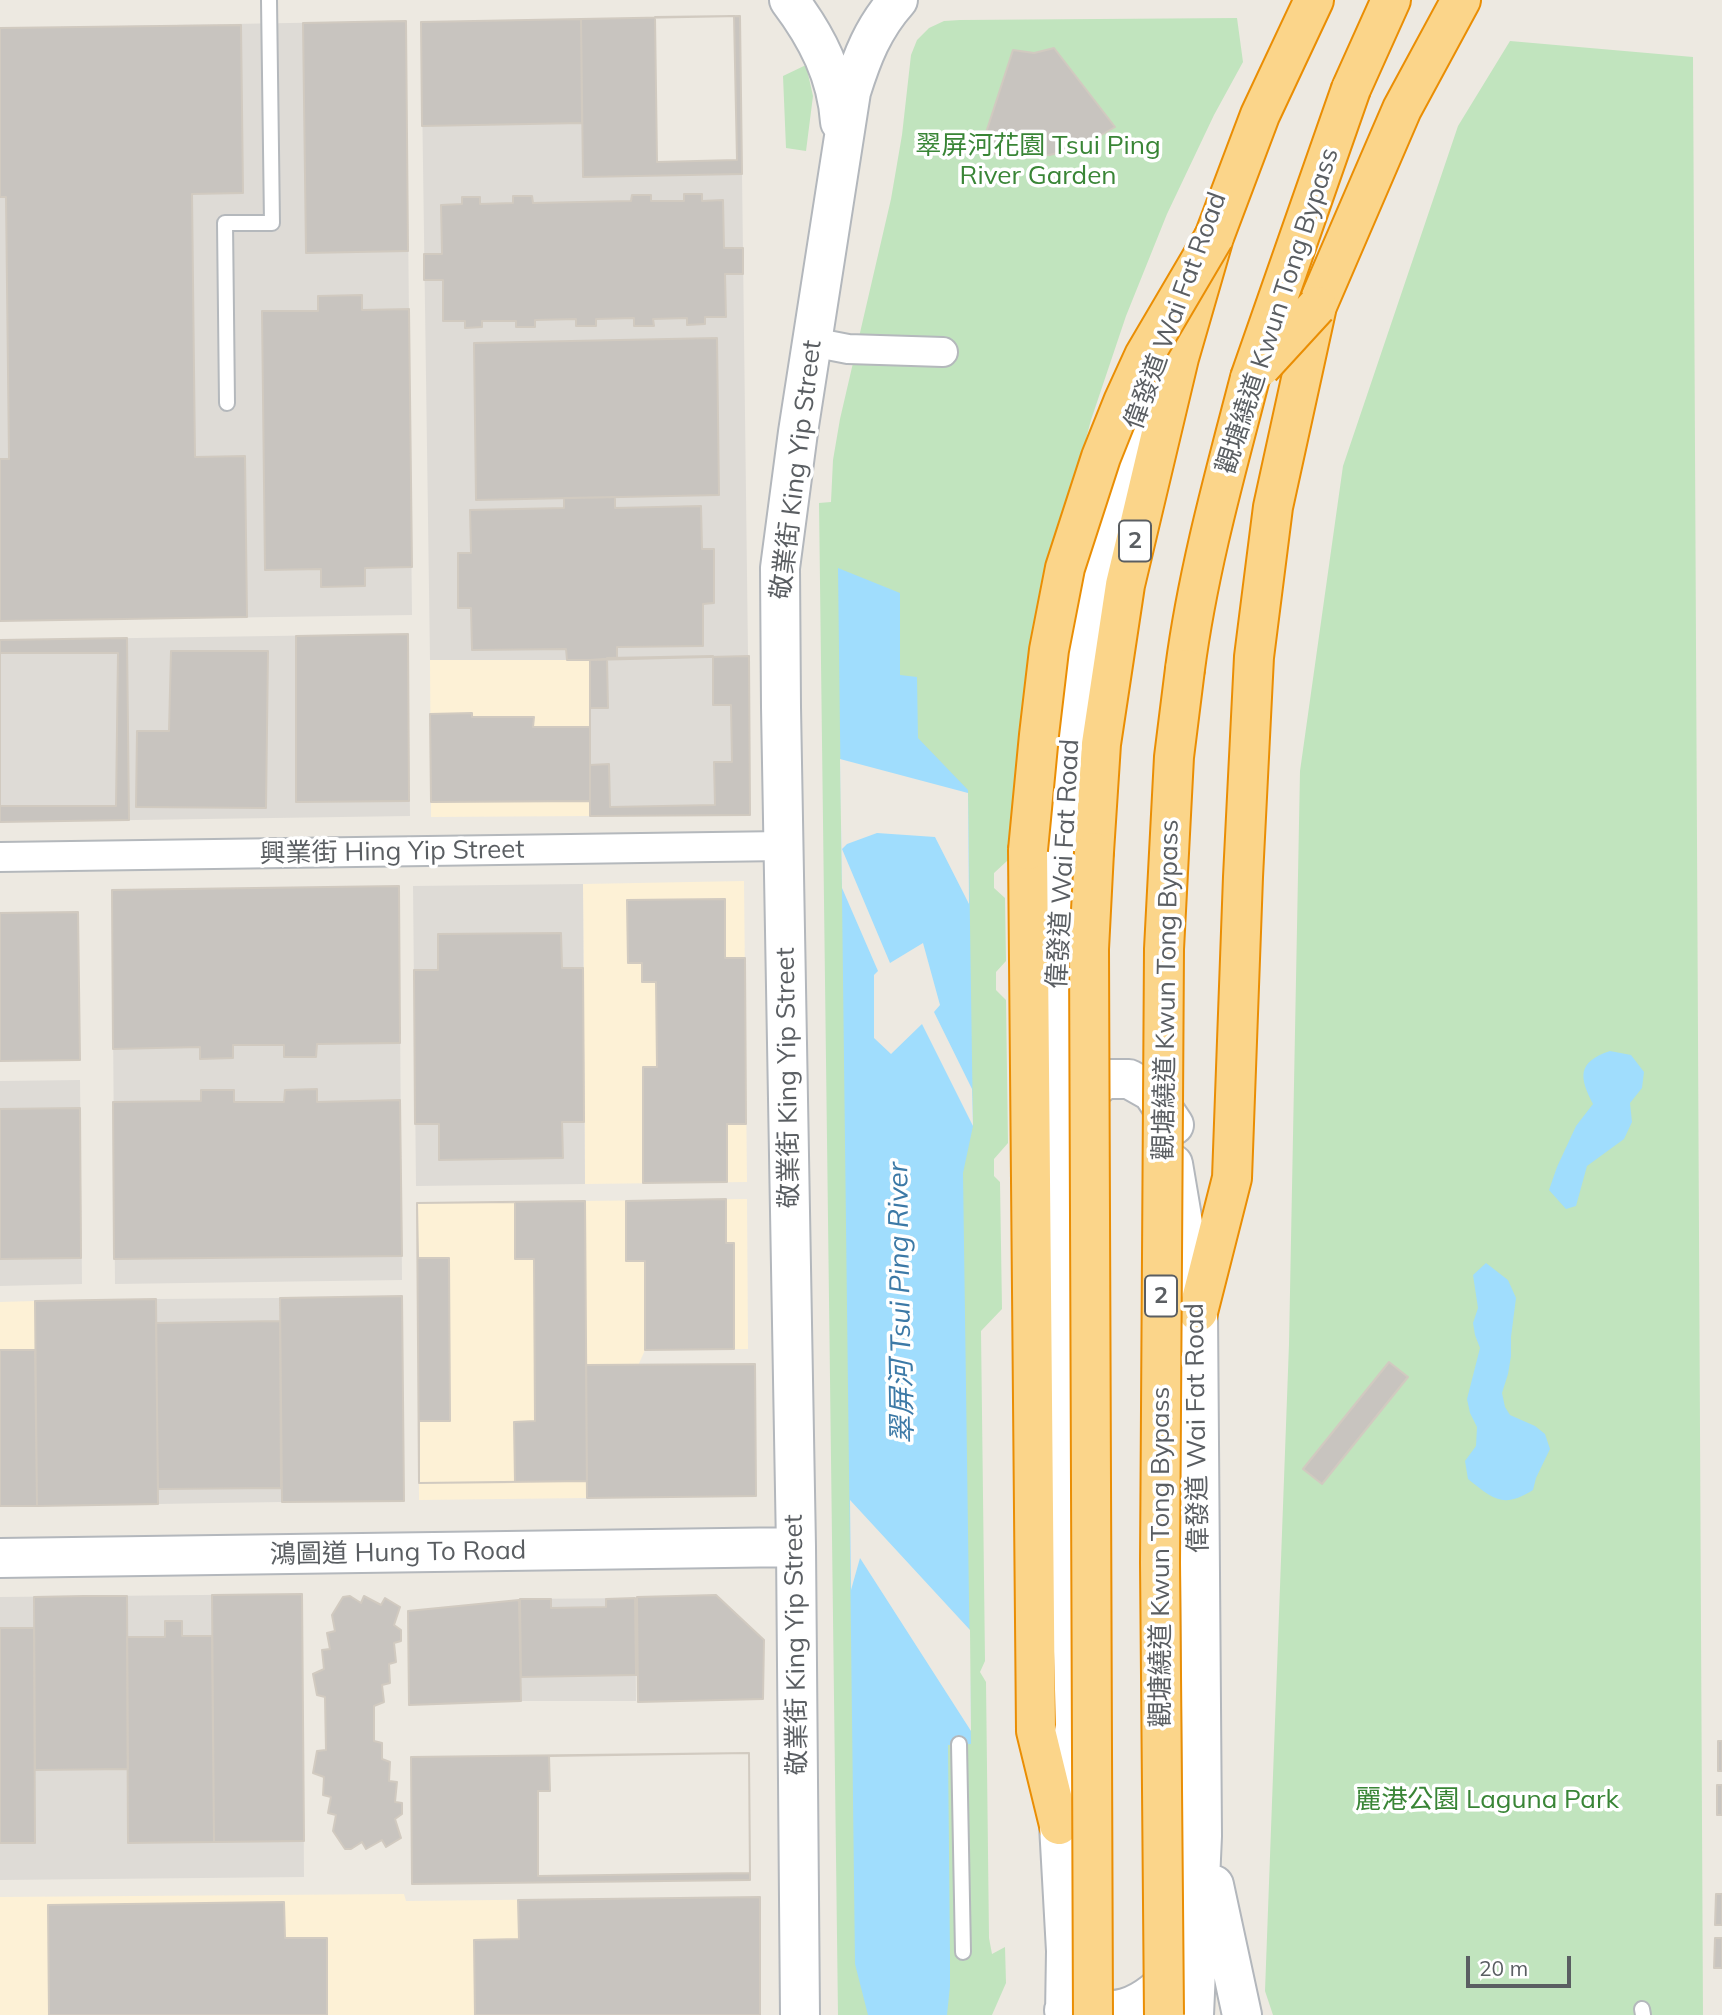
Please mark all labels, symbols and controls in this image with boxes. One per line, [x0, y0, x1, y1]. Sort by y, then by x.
park label: 翠屏河花園 Tsui Ping River Garden [915, 130, 1161, 192]
street label: 觀塘繞道 Kwun Tong Bypass [1210, 144, 1346, 478]
street label: 偉發道 Wai Fat Road [1119, 188, 1233, 434]
street label: 敬業街 King Yip Street [766, 338, 828, 602]
road number: 2 [1119, 520, 1151, 562]
street label: 偉發道 Wai Fat Road [1042, 738, 1086, 990]
street label: 觀塘繞道 Kwun Tong Bypass [1148, 819, 1186, 1161]
street label: 興業街 Hing Yip Street [259, 834, 525, 870]
street label: 敬業街 King Yip Street [770, 947, 806, 1209]
water label: 翠屏河 Tsui Ping River [882, 1162, 920, 1444]
road number: 2 [1145, 1276, 1177, 1316]
street label: 偉發道 Wai Fat Road [1179, 1303, 1215, 1553]
street label: 觀塘繞道 Kwun Tong Bypass [1145, 1387, 1177, 1727]
street label: 敬業街 King Yip Street [778, 1514, 814, 1776]
street label: 鴻圖道 Hung To Road [270, 1535, 526, 1571]
park label: 麗港公園 Laguna Park [1355, 1784, 1619, 1816]
scale bar [1470, 1941, 1575, 1985]
text: 20 m [1479, 1955, 1528, 1981]

